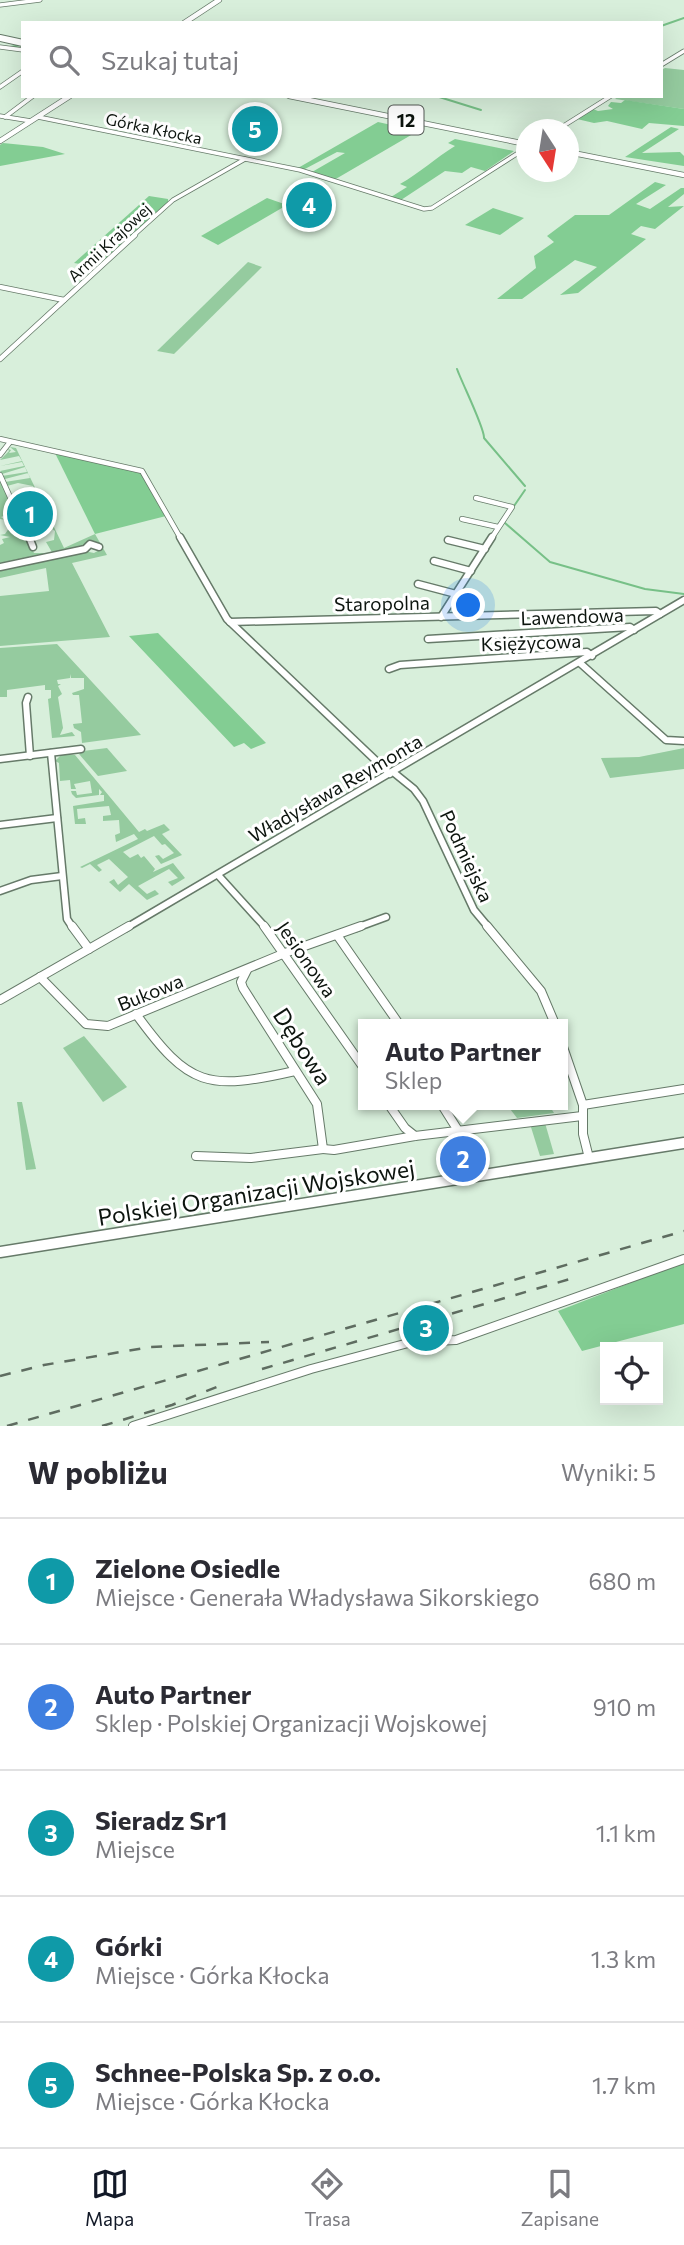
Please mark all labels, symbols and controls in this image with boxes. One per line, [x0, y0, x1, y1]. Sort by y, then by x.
search box [21, 21, 663, 98]
icon: search [45, 41, 83, 79]
text: Szukaj tutaj [101, 44, 239, 75]
pin: 5 [232, 103, 278, 155]
road number: 12 [388, 106, 424, 134]
street label: Górka Kłocka [104, 109, 204, 147]
north arrow [516, 119, 579, 182]
pin: 4 [286, 179, 332, 231]
street label: Armii Krajowej [64, 199, 154, 285]
pin: 1 [7, 488, 53, 540]
your location [451, 588, 485, 622]
street label: Staropolna [334, 591, 430, 615]
street label: Lawendowa [520, 603, 624, 629]
street label: Księżycowa [480, 629, 582, 655]
street label: Władysława Reymonta [244, 729, 426, 847]
street label: Podmiejska [436, 806, 498, 906]
street label: Jesionowa [273, 917, 341, 1001]
street label: Bukowa [114, 968, 186, 1016]
street label: Dębowa [268, 1002, 338, 1090]
popup [358, 1019, 568, 1110]
text: Auto Partner [385, 1035, 541, 1066]
text: Sklep [385, 1066, 442, 1094]
pin: 2 [440, 1133, 486, 1185]
street label: Polskiej Organizacji Wojskowej [96, 1153, 416, 1231]
pin: 3 [403, 1302, 449, 1354]
map controls [600, 1342, 663, 1405]
button: locate [600, 1342, 663, 1405]
text: W pobliżu [28, 1453, 168, 1490]
text: Wyniki: 5 [561, 1458, 656, 1486]
text: Zielone Osiedle [95, 1552, 280, 1583]
text: 1 [46, 1567, 56, 1595]
text: 680 m [589, 1567, 656, 1595]
text: Miejsce · Generała Władysława Sikorskiego [95, 1583, 539, 1611]
text: Auto Partner [95, 1678, 251, 1709]
text: 2 [44, 1693, 58, 1721]
text: 910 m [593, 1693, 656, 1721]
text: Sklep · Polskiej Organizacji Wojskowej [95, 1709, 487, 1737]
text: Sieradz Sr1 [95, 1804, 227, 1835]
text: 3 [44, 1819, 58, 1847]
text: 1.1 km [596, 1819, 656, 1847]
text: Miejsce [95, 1835, 175, 1863]
text: Górki [95, 1930, 162, 1961]
text: 4 [44, 1945, 58, 1973]
text: 1.3 km [591, 1945, 656, 1973]
text: Miejsce · Górka Kłocka [95, 1961, 330, 1989]
text: Schnee-Polska Sp. z o.o. [95, 2056, 381, 2087]
text: 5 [44, 2071, 58, 2099]
text: 1.7 km [592, 2071, 656, 2099]
text: Miejsce · Górka Kłocka [95, 2087, 330, 2115]
tab: Mapa [85, 2165, 134, 2230]
tab: Trasa [304, 2165, 351, 2230]
tab: Zapisane [521, 2165, 599, 2230]

